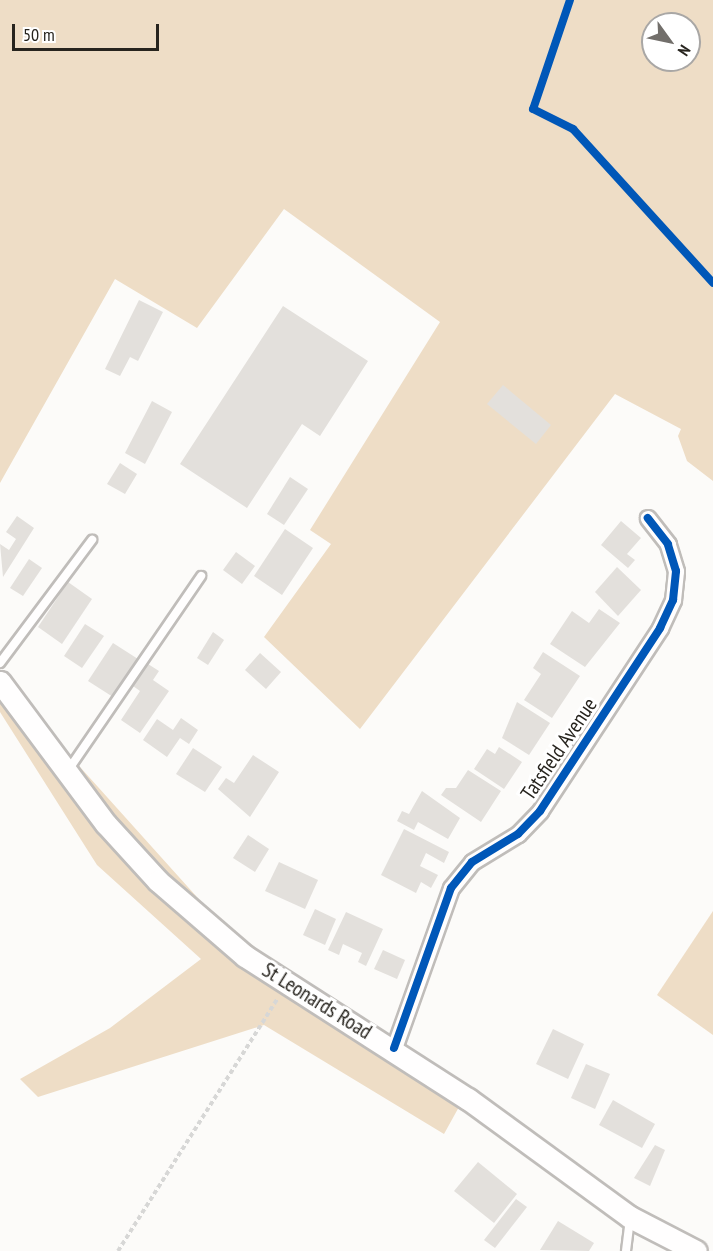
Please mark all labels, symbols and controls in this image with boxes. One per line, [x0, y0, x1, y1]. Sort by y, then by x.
scale bar [15, 12, 162, 50]
north arrow [641, 12, 701, 72]
text: 50 m [23, 23, 55, 46]
text: N [674, 42, 695, 60]
street label: Tatsfield Avenue [515, 693, 603, 805]
street label: St Leonards Road [258, 957, 376, 1045]

